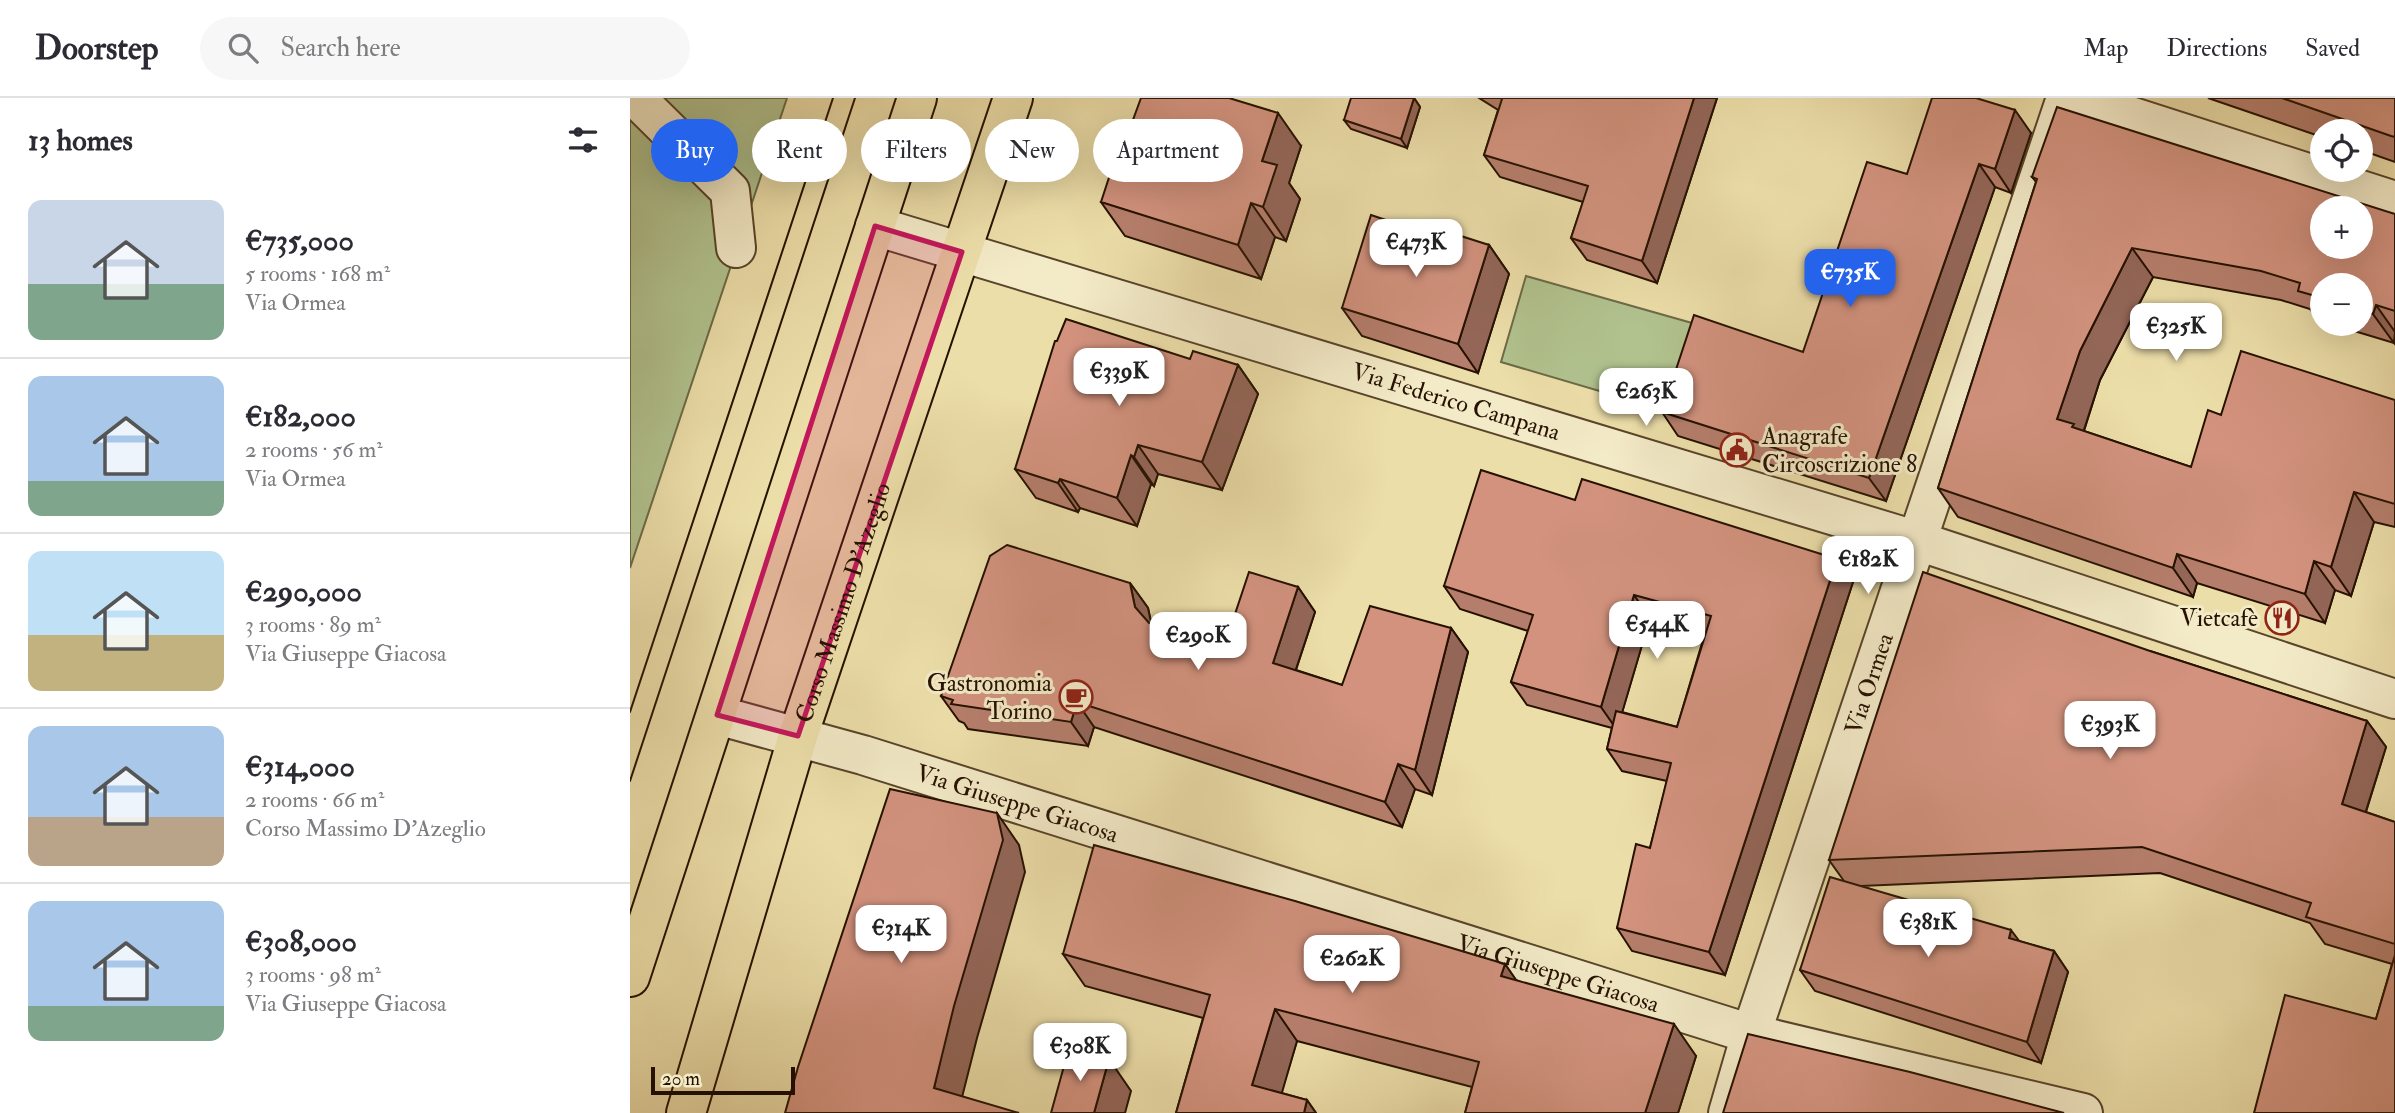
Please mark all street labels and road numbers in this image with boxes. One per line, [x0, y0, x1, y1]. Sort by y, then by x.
street label: Via Federico Campana [1348, 356, 1565, 448]
street label: Corso Massimo D'Azeglio [789, 479, 898, 727]
street label: Via Ormea [1838, 628, 1901, 739]
street label: Via Giuseppe Giacosa [912, 758, 1123, 851]
street label: Via Giuseppe Giacosa [1453, 928, 1664, 1021]

